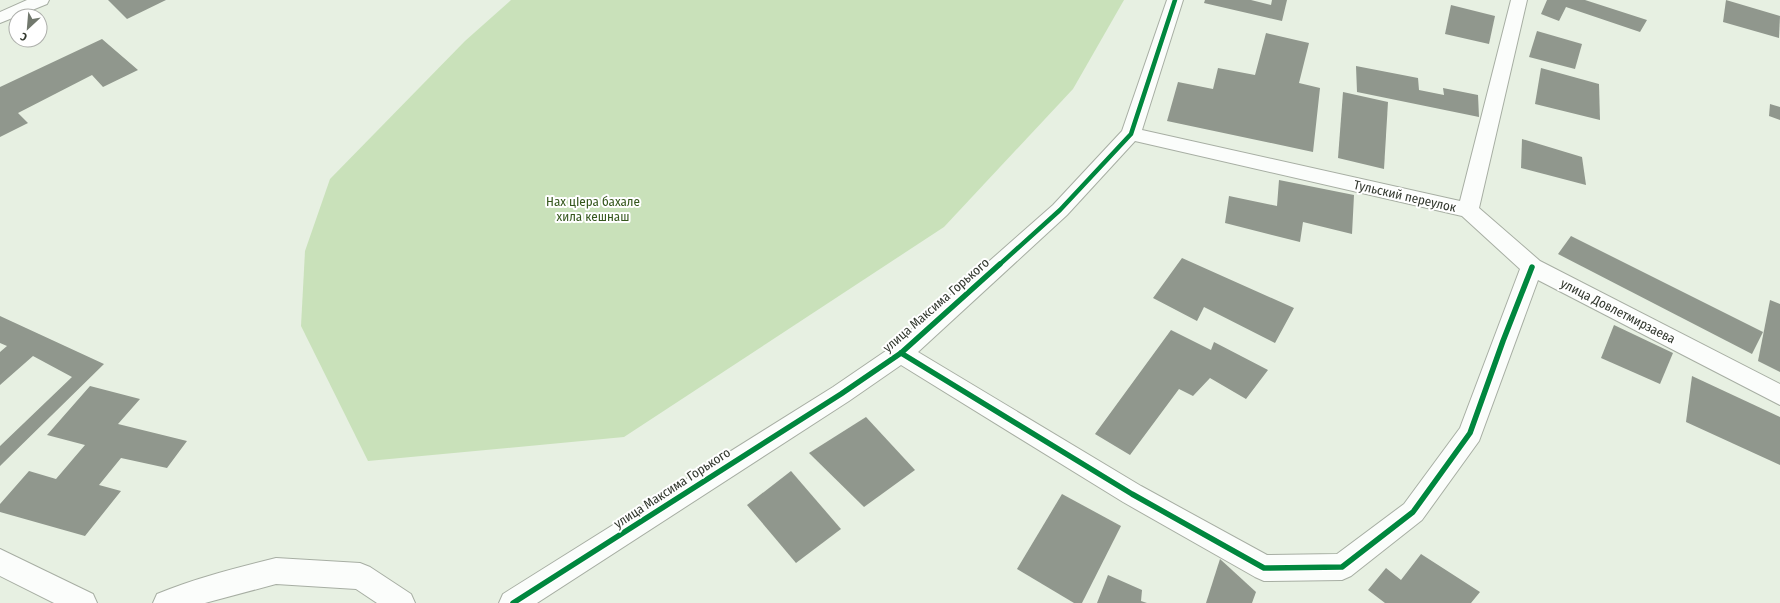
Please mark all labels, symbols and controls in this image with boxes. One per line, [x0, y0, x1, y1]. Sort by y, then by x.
north arrow [8, 8, 48, 48]
text: С [18, 29, 29, 44]
street label: Тульский переулок [1352, 177, 1458, 215]
park label: Нах цIера бахале хила кешнаш [546, 194, 640, 224]
street label: улица Максима Горького [880, 255, 992, 355]
street label: улица Довлетмирзаева [1558, 276, 1678, 346]
street label: улица Максима Горького [611, 445, 733, 531]

